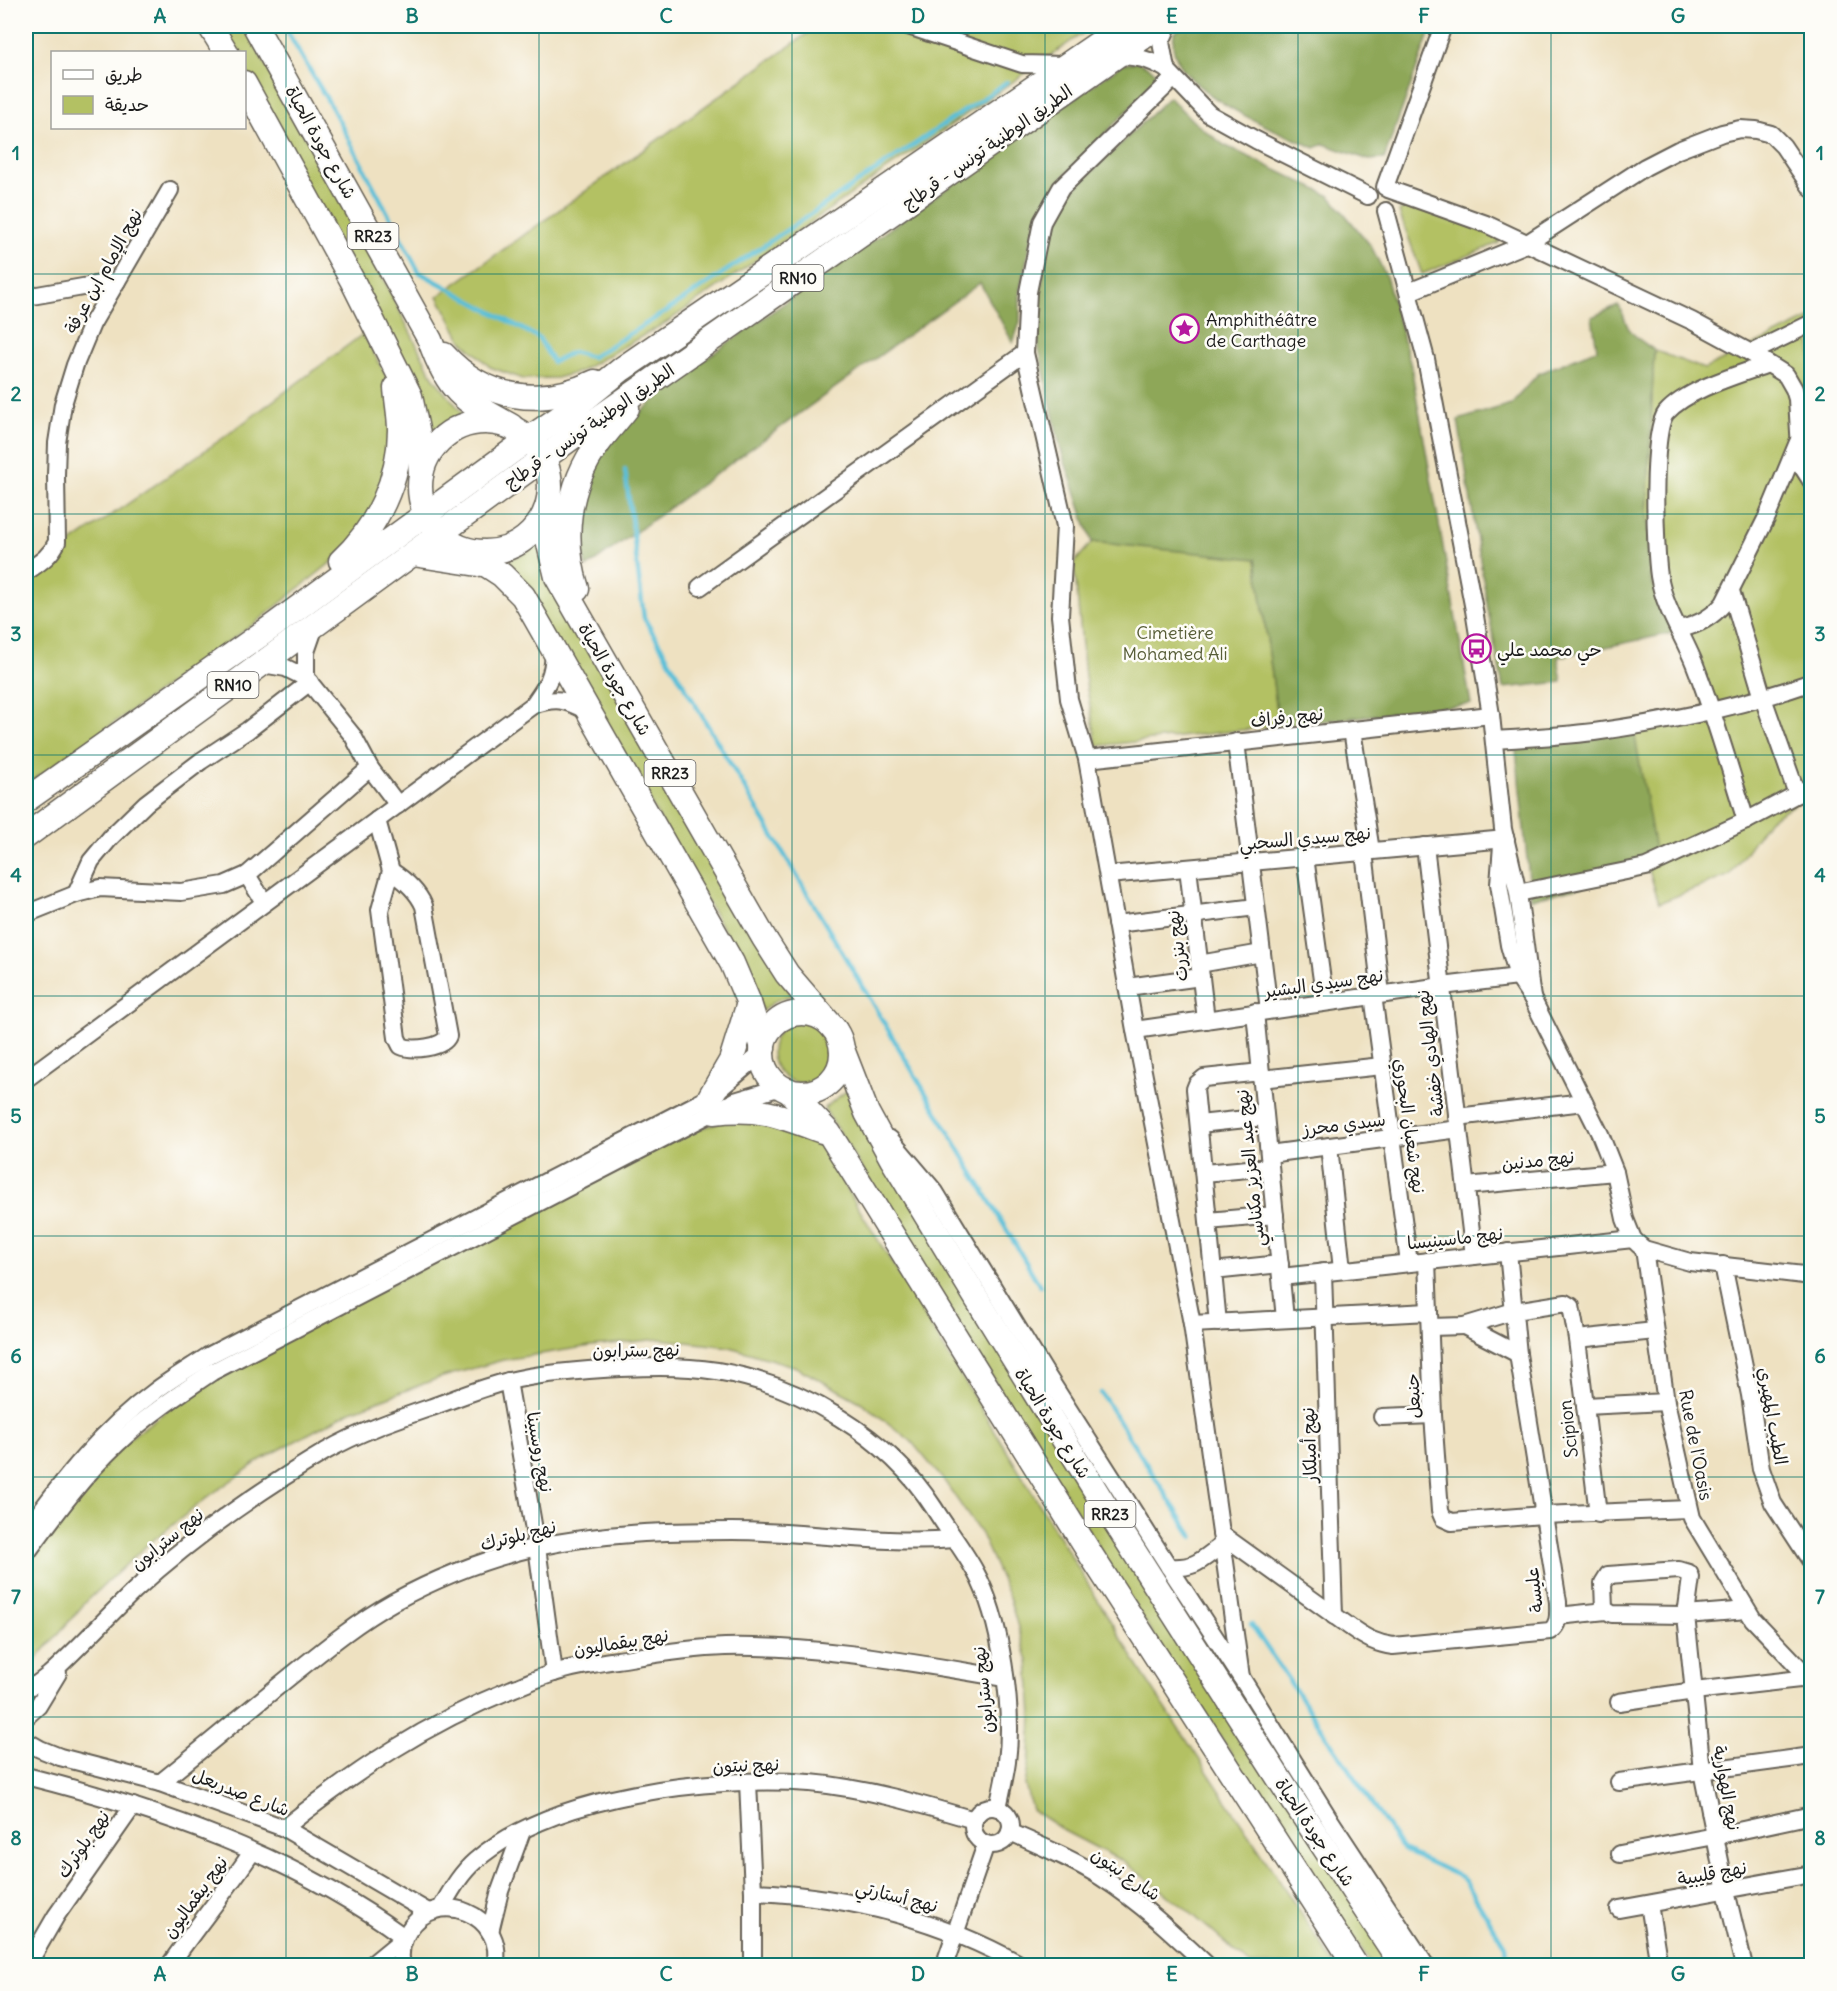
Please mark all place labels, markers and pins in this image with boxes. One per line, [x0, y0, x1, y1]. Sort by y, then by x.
place label: Amphithéâtre de Carthage [1206, 308, 1317, 352]
place icon: Amphithéâtre de Carthage [1169, 313, 1201, 345]
bus stop icon: حي محمد علي [1460, 633, 1492, 665]
place label: حي محمد علي [1497, 638, 1602, 666]

